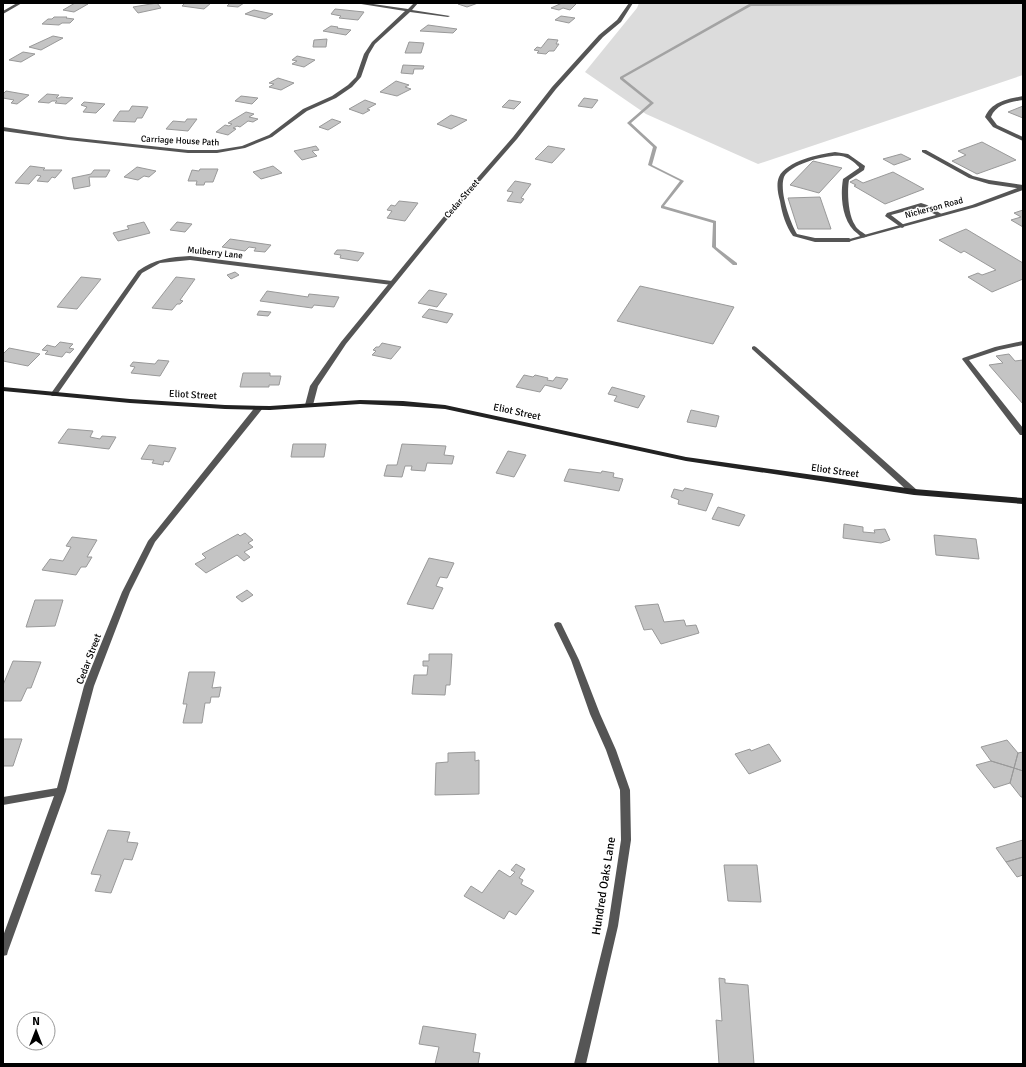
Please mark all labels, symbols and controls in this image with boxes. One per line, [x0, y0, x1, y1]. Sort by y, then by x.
street label: Carriage House Path [141, 133, 220, 149]
street label: Cedar Street [442, 177, 482, 221]
street label: Nickerson Road [904, 195, 964, 221]
street label: Mulberry Lane [187, 245, 244, 261]
street label: Eliot Street [169, 388, 218, 402]
street label: Eliot Street [492, 401, 542, 423]
street label: Eliot Street [810, 462, 860, 480]
street label: Cedar Street [74, 632, 104, 686]
street label: Hundred Oaks Lane [589, 836, 619, 936]
north arrow [16, 1011, 56, 1051]
text: N [32, 1015, 40, 1028]

